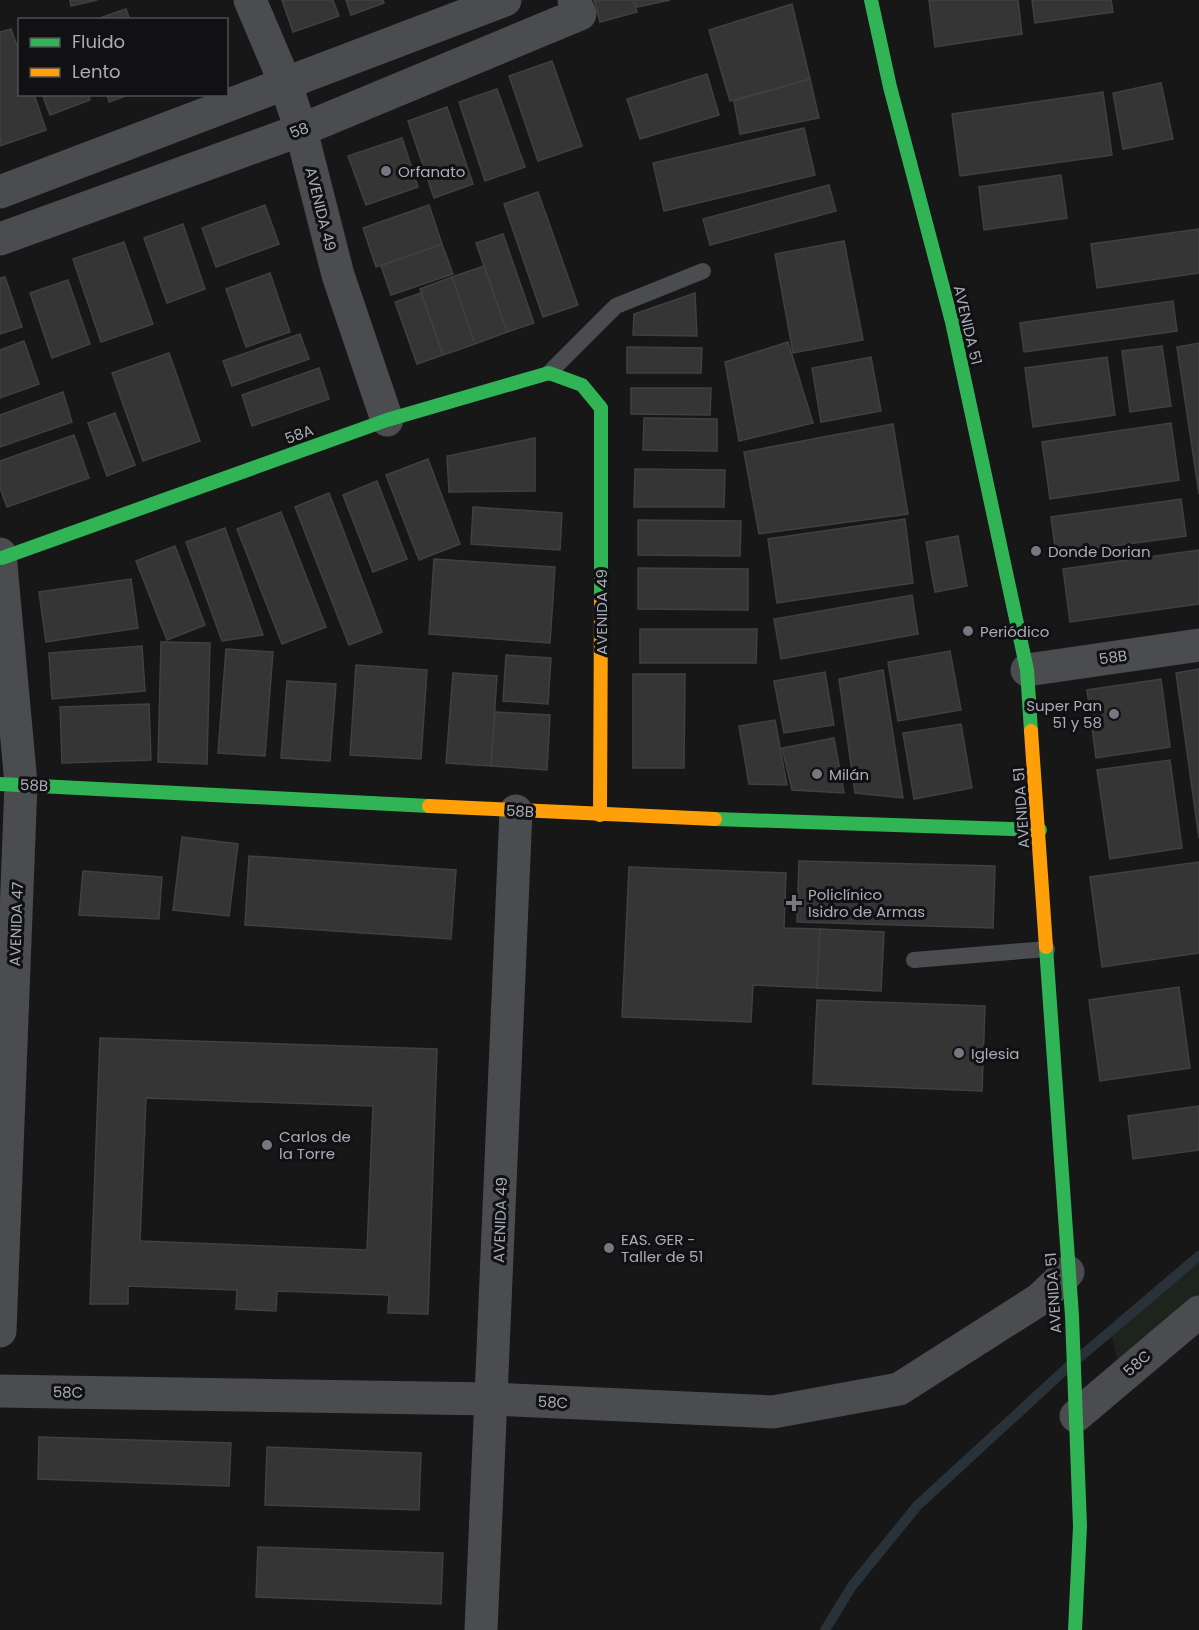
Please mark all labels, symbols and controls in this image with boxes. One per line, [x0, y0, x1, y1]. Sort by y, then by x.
legend [18, 18, 228, 96]
text: Fluido [72, 29, 125, 54]
text: Lento [72, 59, 121, 84]
street label: 58 [286, 117, 312, 143]
place label: Orfanato [398, 161, 465, 182]
marker: Orfanato [379, 164, 393, 178]
street label: AVENIDA 49 [300, 165, 342, 253]
street label: AVENIDA 51 [949, 283, 987, 367]
street label: 58A [282, 419, 316, 449]
place label: Donde Dorian [1048, 541, 1150, 562]
marker: Donde Dorian [1029, 544, 1043, 558]
street label: AVENIDA 49 [591, 569, 612, 655]
place label: Periódico [980, 621, 1049, 642]
marker: Periódico [961, 624, 975, 638]
street label: 58B [1098, 645, 1128, 669]
place label: Super Pan 51 y 58 [1026, 695, 1102, 733]
marker: Super Pan 51 y 58 [1107, 707, 1121, 721]
place label: Milán [829, 764, 869, 785]
marker: Milán [810, 767, 824, 781]
street label: AVENIDA 51 [1008, 767, 1034, 849]
street label: 58B [20, 774, 48, 796]
street label: 58B [505, 800, 535, 822]
street label: AVENIDA 47 [4, 881, 28, 967]
place label: Policlínico Isidro de Armas [808, 884, 925, 922]
marker: Policlínico Isidro de Armas [785, 894, 803, 912]
place label: Iglesia [971, 1043, 1019, 1064]
marker: Iglesia [952, 1046, 966, 1060]
place label: Carlos de la Torre [279, 1126, 351, 1164]
marker: Carlos de la Torre [260, 1138, 274, 1152]
street label: AVENIDA 49 [488, 1177, 512, 1263]
place label: EAS. GER - Taller de 51 [621, 1229, 703, 1267]
marker: EAS. GER - Taller de 51 [602, 1241, 616, 1255]
street label: AVENIDA 51 [1040, 1252, 1066, 1334]
street label: 58C [1119, 1345, 1155, 1381]
street label: 58C [53, 1381, 83, 1403]
street label: 58C [537, 1391, 569, 1413]

